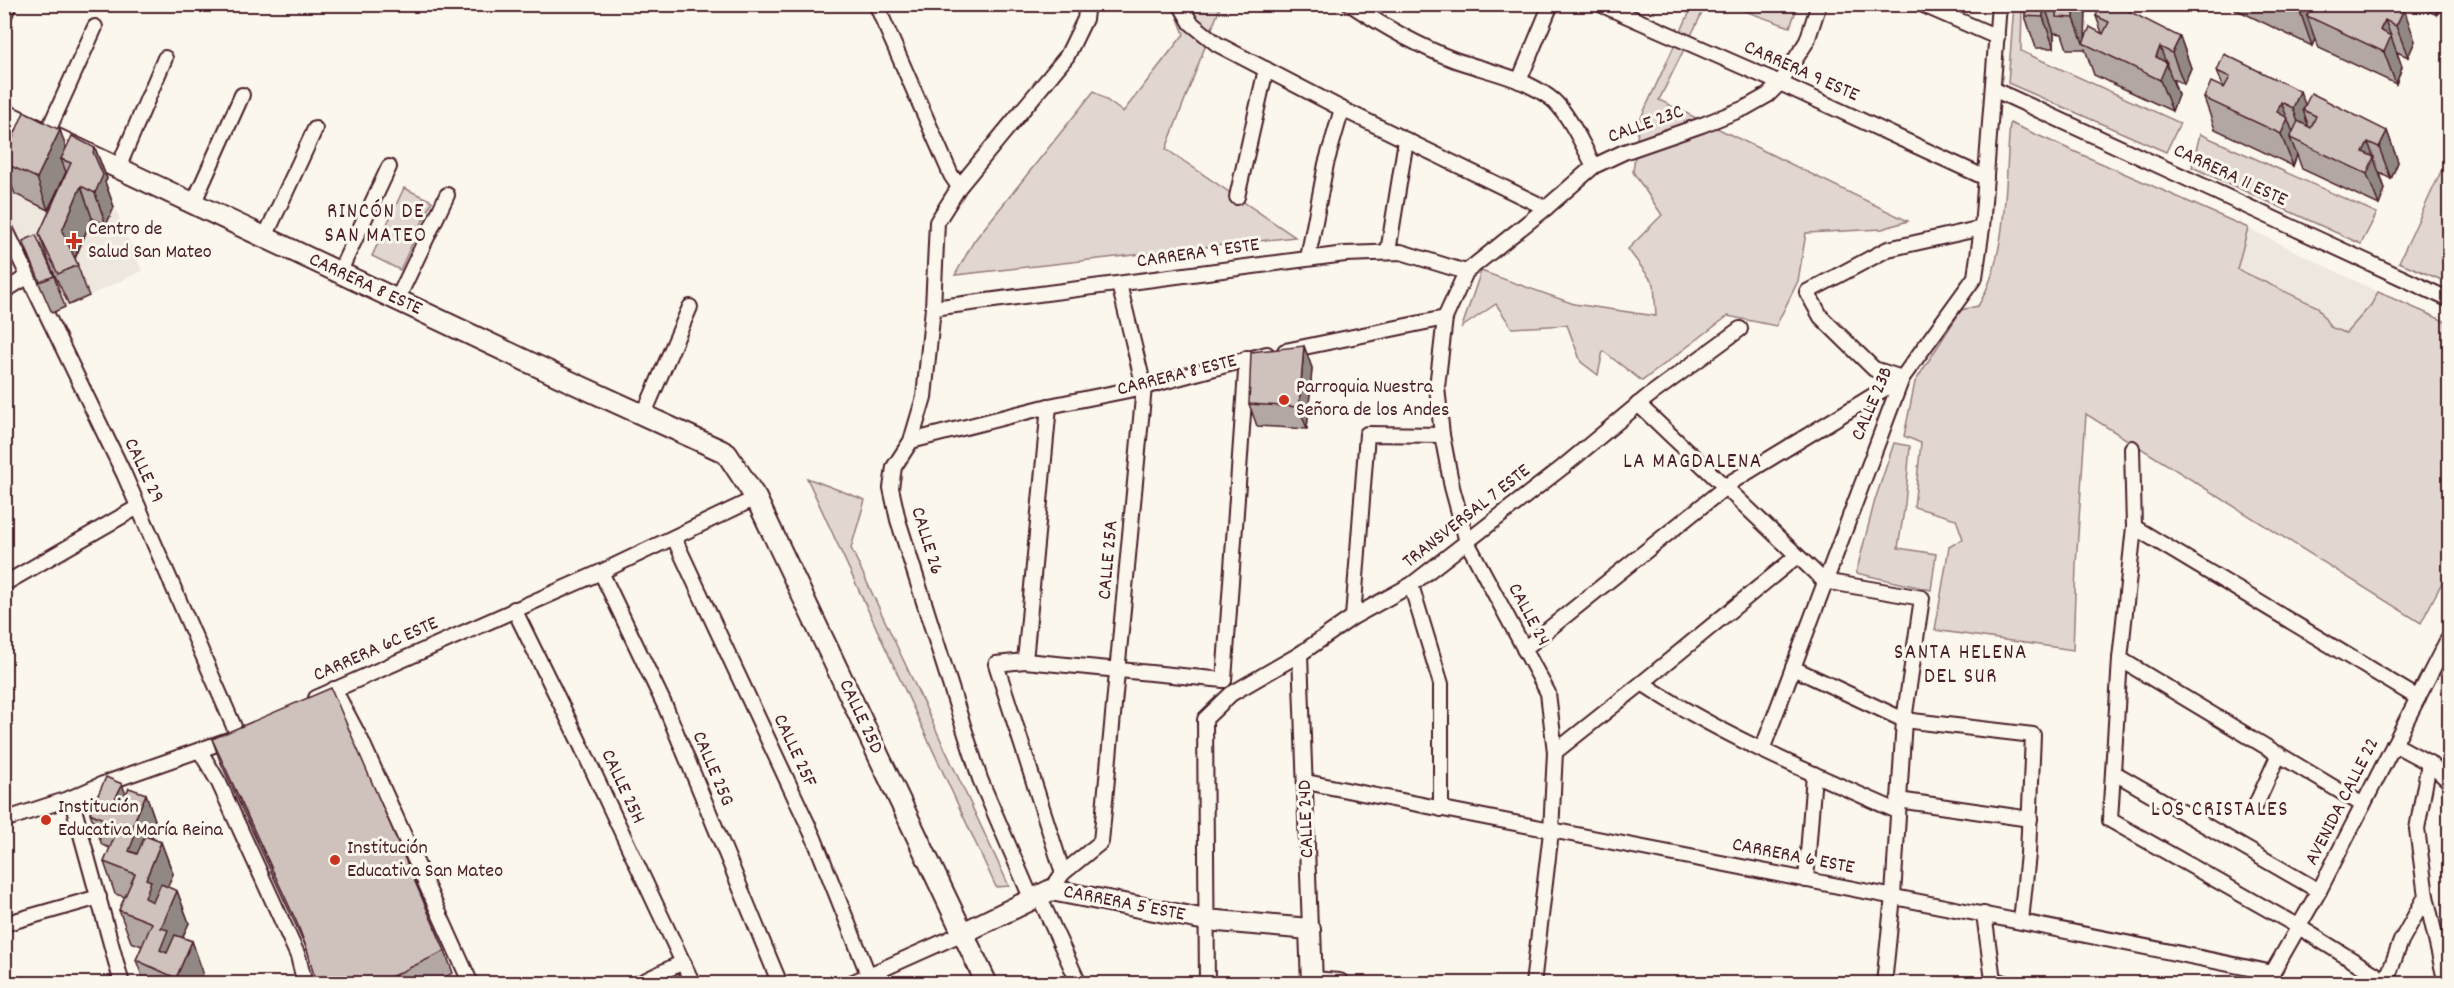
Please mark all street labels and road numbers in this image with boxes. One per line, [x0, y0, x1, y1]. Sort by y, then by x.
street label: CARRERA 9 ESTE [1739, 34, 1863, 110]
street label: CALLE 23C [1604, 98, 1688, 152]
street label: CARRERA 11 ESTE [2168, 137, 2292, 215]
street label: CARRERA 9 ESTE [1135, 232, 1261, 276]
street label: CARRERA 8 ESTE [304, 246, 426, 324]
street label: CARRERA 8 ESTE [1114, 348, 1240, 404]
street label: CALLE 23B [1845, 363, 1901, 445]
street label: CALLE 29 [116, 434, 170, 508]
street label: TRANSVERSAL 7 ESTE [1397, 458, 1537, 576]
street label: CALLE 26 [902, 504, 950, 578]
street label: CALLE 25A [1092, 519, 1126, 601]
street label: CALLE 24 [1500, 578, 1556, 652]
street label: CARRERA 6C ESTE [309, 610, 443, 690]
street label: CALLE 25D [831, 675, 889, 759]
street label: CALLE 25F [765, 710, 823, 792]
street label: CALLE 25G [684, 727, 740, 811]
street label: AVENIDA CALLE 22 [2299, 733, 2387, 871]
street label: CALLE 25H [593, 745, 651, 829]
street label: CALLE 24D [1292, 779, 1322, 859]
street label: CARRERA 6 ESTE [1729, 831, 1857, 883]
street label: CARRERA 5 ESTE [1061, 878, 1187, 930]

